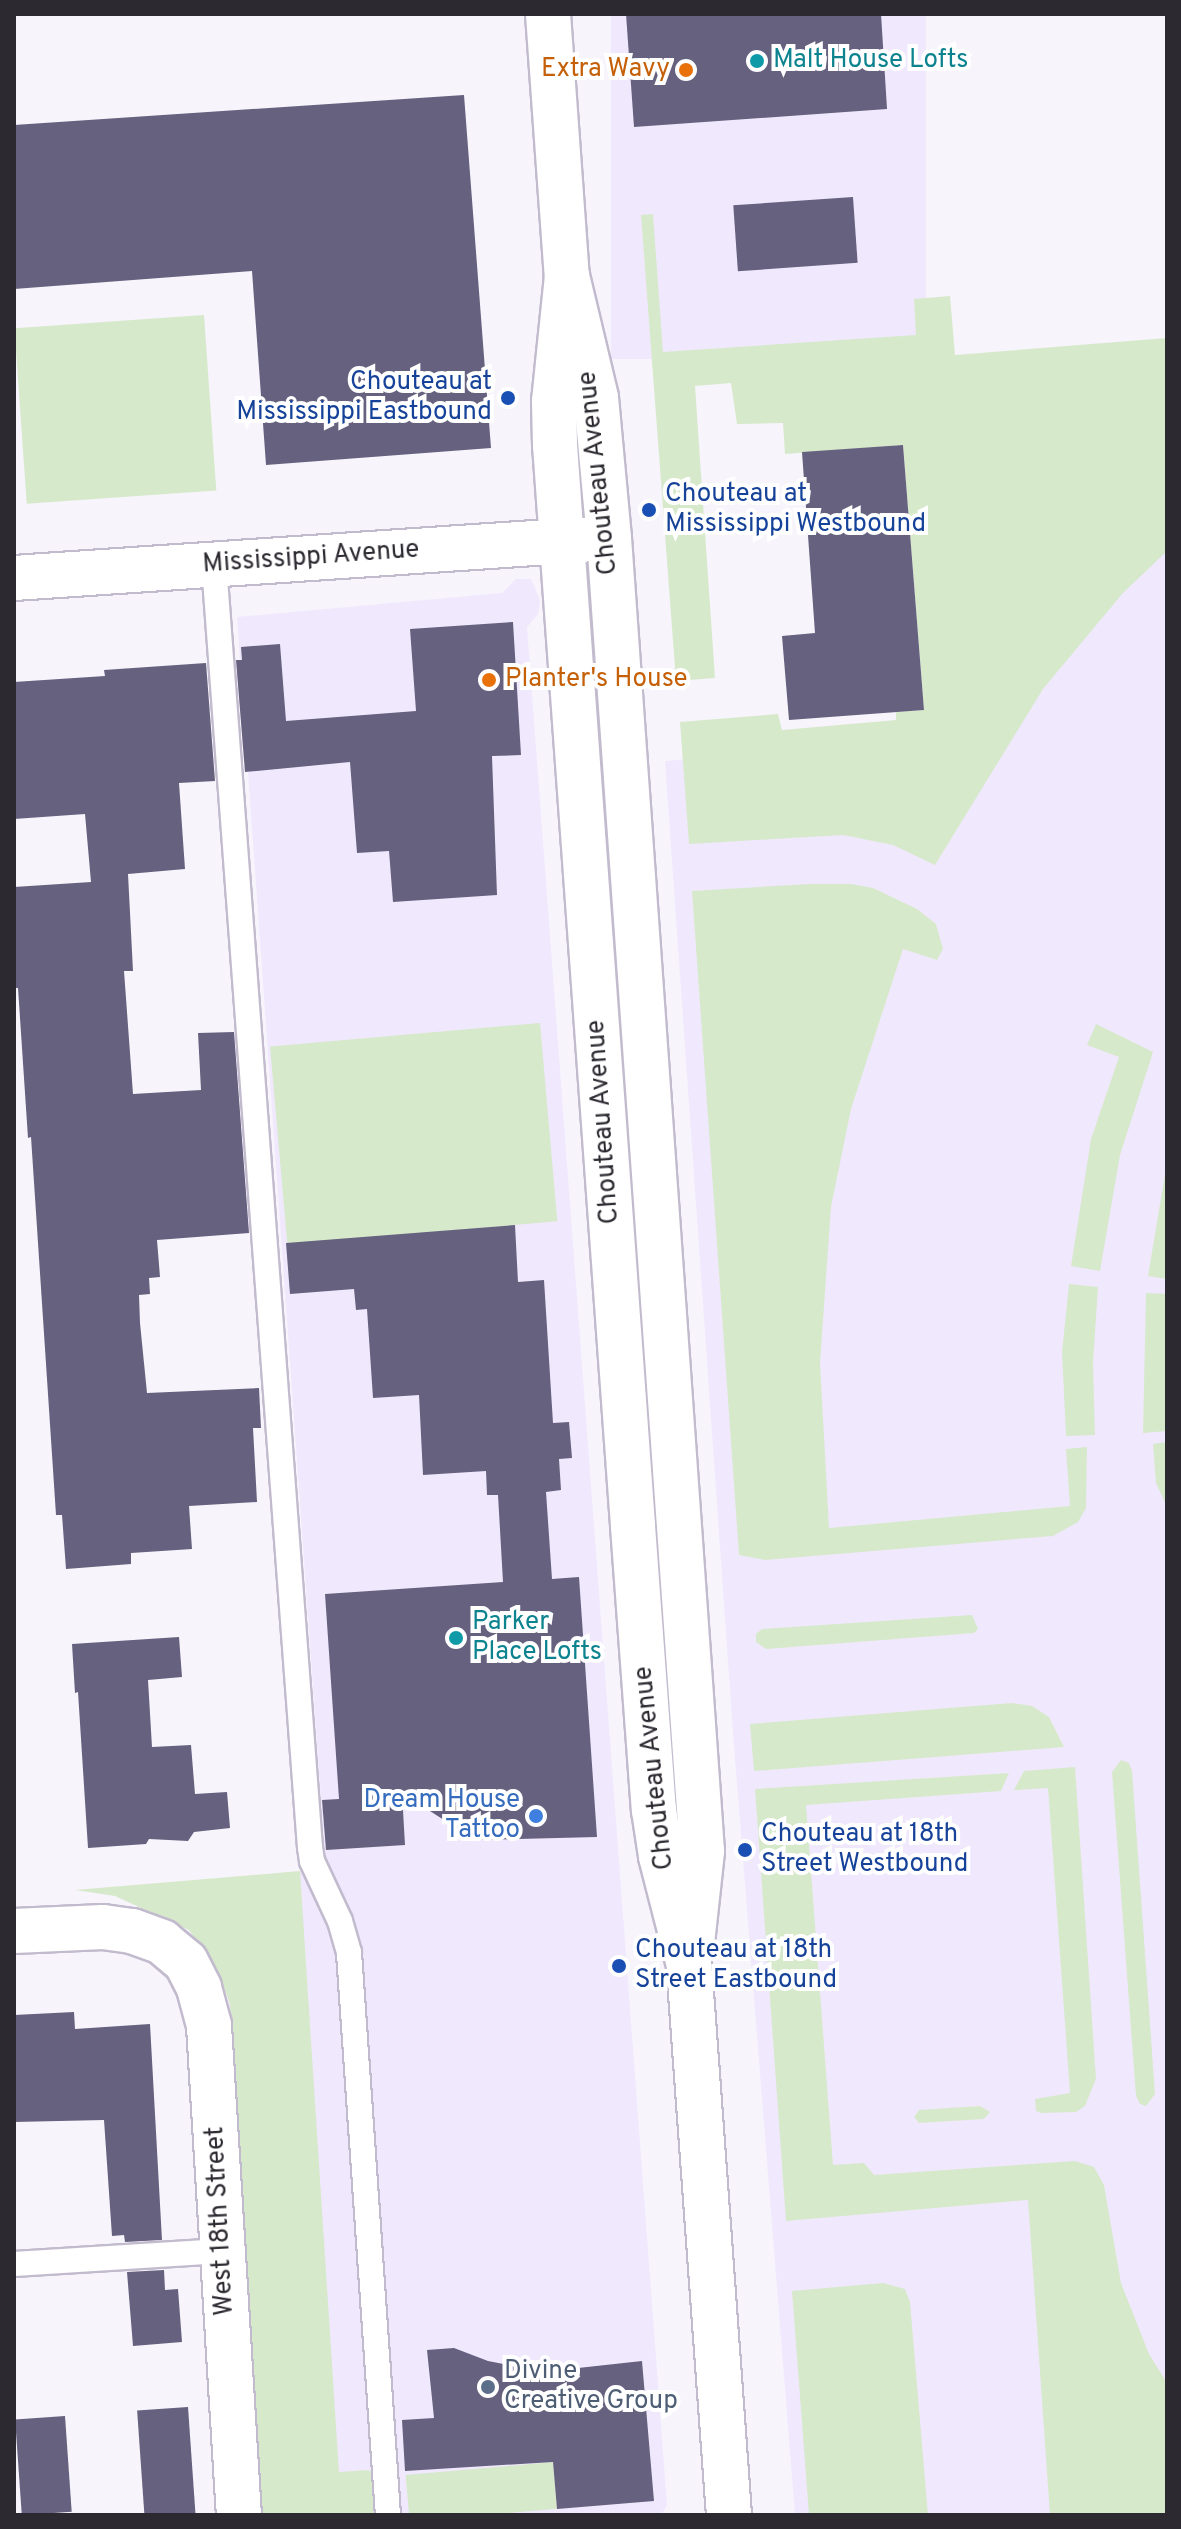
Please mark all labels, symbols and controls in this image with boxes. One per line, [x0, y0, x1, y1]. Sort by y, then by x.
place label: Malt House Lofts [773, 45, 968, 77]
marker: Malt House Lofts [748, 52, 766, 70]
place label: Extra Wavy [540, 54, 670, 86]
marker: Extra Wavy [677, 61, 695, 79]
place label: Chouteau at Mississippi Eastbound [236, 367, 492, 428]
street label: Chouteau Avenue [573, 369, 625, 577]
marker: Chouteau at Mississippi Eastbound [499, 389, 517, 407]
place label: Chouteau at Mississippi Westbound [665, 479, 927, 540]
marker: Chouteau at Mississippi Westbound [640, 501, 658, 519]
street label: Mississippi Avenue [201, 535, 421, 581]
place label: Planter's House [505, 664, 688, 696]
marker: Planter's House [480, 671, 498, 689]
street label: Chouteau Avenue [581, 1018, 627, 1226]
place label: Parker Place Lofts [472, 1607, 602, 1668]
marker: Parker Place Lofts [447, 1629, 465, 1647]
street label: Chouteau Avenue [629, 1664, 681, 1872]
place label: Dream House Tattoo [363, 1785, 520, 1846]
marker: Dream House Tattoo [527, 1807, 545, 1825]
place label: Chouteau at 18th Street Westbound [761, 1819, 969, 1880]
marker: Chouteau at 18th Street Westbound [736, 1841, 754, 1859]
place label: Chouteau at 18th Street Eastbound [635, 1935, 837, 1996]
marker: Chouteau at 18th Street Eastbound [610, 1957, 628, 1975]
street label: West 18th Street [200, 2125, 242, 2317]
place label: Divine Creative Group [504, 2356, 678, 2418]
marker: Divine Creative Group [479, 2378, 497, 2396]

